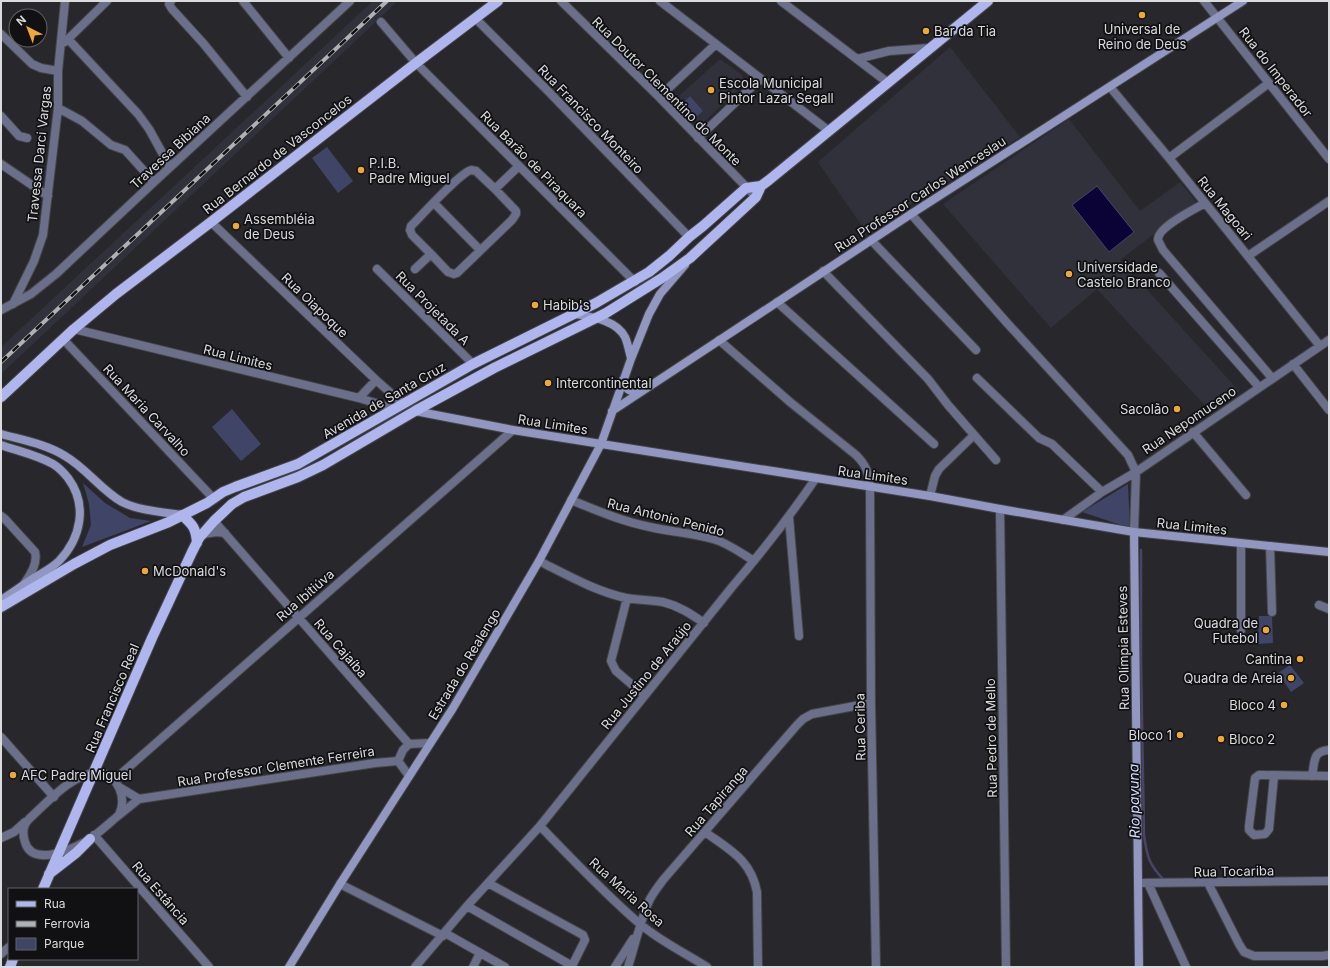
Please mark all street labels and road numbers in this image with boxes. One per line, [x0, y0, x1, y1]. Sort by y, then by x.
street label: Rua Doutor Clementino do Monte [589, 13, 745, 169]
street label: Rua do Imperador [1236, 24, 1316, 120]
street label: Rua Francisco Monteiro [535, 61, 647, 177]
street label: Travessa Darci Vargas [24, 85, 54, 223]
street label: Rua Bernardo de Vasconcelos [199, 91, 355, 217]
street label: Rua Barão de Piraquara [477, 107, 591, 221]
street label: Travessa Bibiana [127, 110, 213, 192]
street label: Rua Professor Carlos Wenceslau [832, 133, 1008, 255]
street label: Rua Magoari [1194, 173, 1256, 243]
street label: Rua Projetada A [393, 268, 473, 348]
street label: Rua Oiapoque [278, 269, 352, 341]
street label: Rua Limites [202, 341, 274, 373]
street label: Avenida de Santa Cruz [320, 358, 448, 442]
street label: Rua Maria Carvalho [100, 361, 194, 460]
street label: Rua Nepomuceno [1139, 383, 1239, 457]
street label: Rua Limites [517, 411, 589, 437]
street label: Rua Limites [837, 462, 909, 488]
street label: Rua Antonio Penido [606, 495, 726, 539]
street label: Rua Limites [1156, 514, 1228, 538]
street label: Rua Ibitiúva [273, 566, 337, 624]
street label: Rua Olímpia Esteves [1114, 586, 1132, 710]
street label: Estrada do Realengo [424, 605, 504, 722]
street label: Rua Cajaíba [311, 615, 371, 681]
street label: Rua Justino de Araújo [597, 618, 695, 732]
street label: Rua Francisco Real [82, 641, 142, 755]
street label: Rua Pedro de Mello [982, 678, 1000, 798]
street label: Rua Ceriba [851, 693, 869, 761]
street label: Rua Professor Clemente Ferreira [176, 742, 376, 790]
street label: Rua Tapiranga [681, 763, 751, 839]
street label: Rua Maria Rosa [586, 854, 668, 930]
street label: Rua Estância [129, 858, 193, 928]
street label: Rua Tocariba [1194, 862, 1274, 880]

